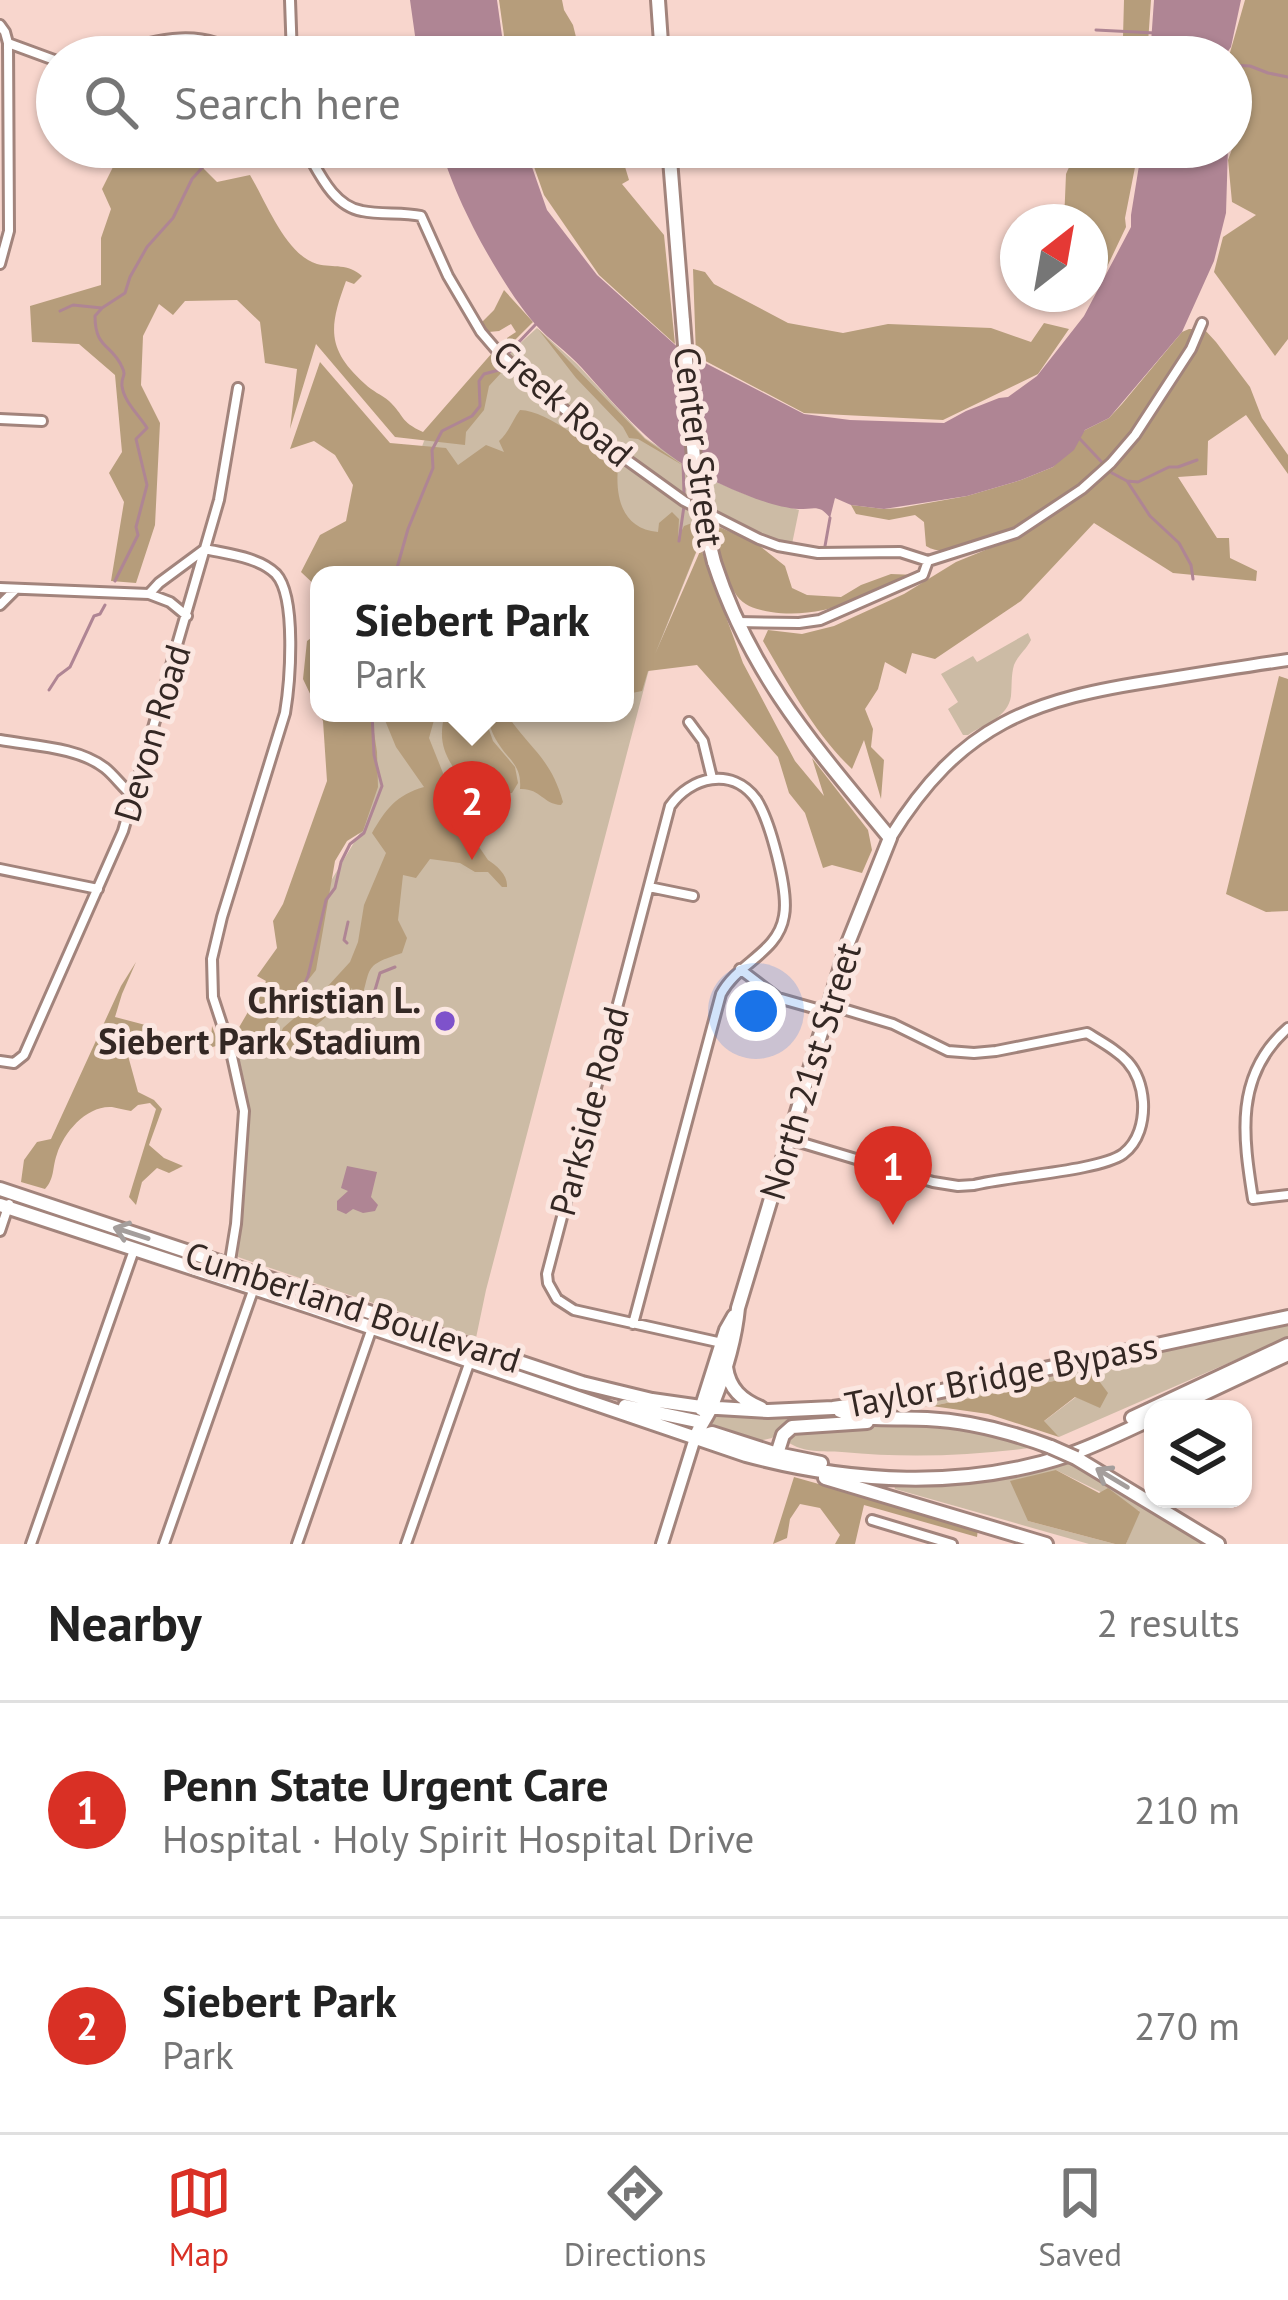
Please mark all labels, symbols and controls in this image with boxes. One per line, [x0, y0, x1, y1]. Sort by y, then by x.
search box [36, 36, 1252, 168]
icon: search [78, 69, 144, 135]
text: Search here [174, 73, 401, 131]
north arrow [1000, 204, 1108, 312]
street label: Creek Road [484, 329, 643, 476]
street label: Center Street [664, 344, 735, 550]
popup [310, 566, 634, 722]
text: Siebert Park [355, 590, 589, 648]
street label: Devon Road [102, 639, 201, 827]
text: Park [355, 648, 426, 699]
pin: 2 [433, 761, 511, 860]
street label: North 21st Street [748, 937, 871, 1205]
place label: Christian L. Siebert Park Stadium [98, 976, 421, 1064]
your location [726, 981, 786, 1041]
street label: Parkside Road [538, 1001, 639, 1221]
marker: Christian L. Siebert Park Stadium [432, 1008, 458, 1034]
pin: 1 [854, 1126, 932, 1225]
one-way arrow [113, 1221, 150, 1242]
street label: Cumberland Boulevard [179, 1230, 527, 1383]
street label: Taylor Bridge Bypass [841, 1321, 1161, 1428]
map controls [1144, 1400, 1252, 1508]
button: layers [1144, 1400, 1252, 1508]
one-way arrow [1095, 1466, 1130, 1490]
text: Nearby [48, 1589, 202, 1655]
text: 2 results [1097, 1597, 1240, 1648]
text: Penn State Urgent Care [162, 1755, 609, 1813]
text: 1 [76, 1784, 98, 1835]
text: 210 m [1134, 1784, 1240, 1835]
text: Hospital · Holy Spirit Hospital Drive [162, 1813, 754, 1864]
text: Siebert Park [162, 1971, 397, 2029]
text: 2 [76, 2000, 98, 2051]
text: 270 m [1134, 2000, 1240, 2051]
text: Park [162, 2029, 234, 2080]
tab: Map [166, 2160, 232, 2275]
tab: Directions [564, 2160, 706, 2275]
tab: Saved [1038, 2160, 1122, 2275]

